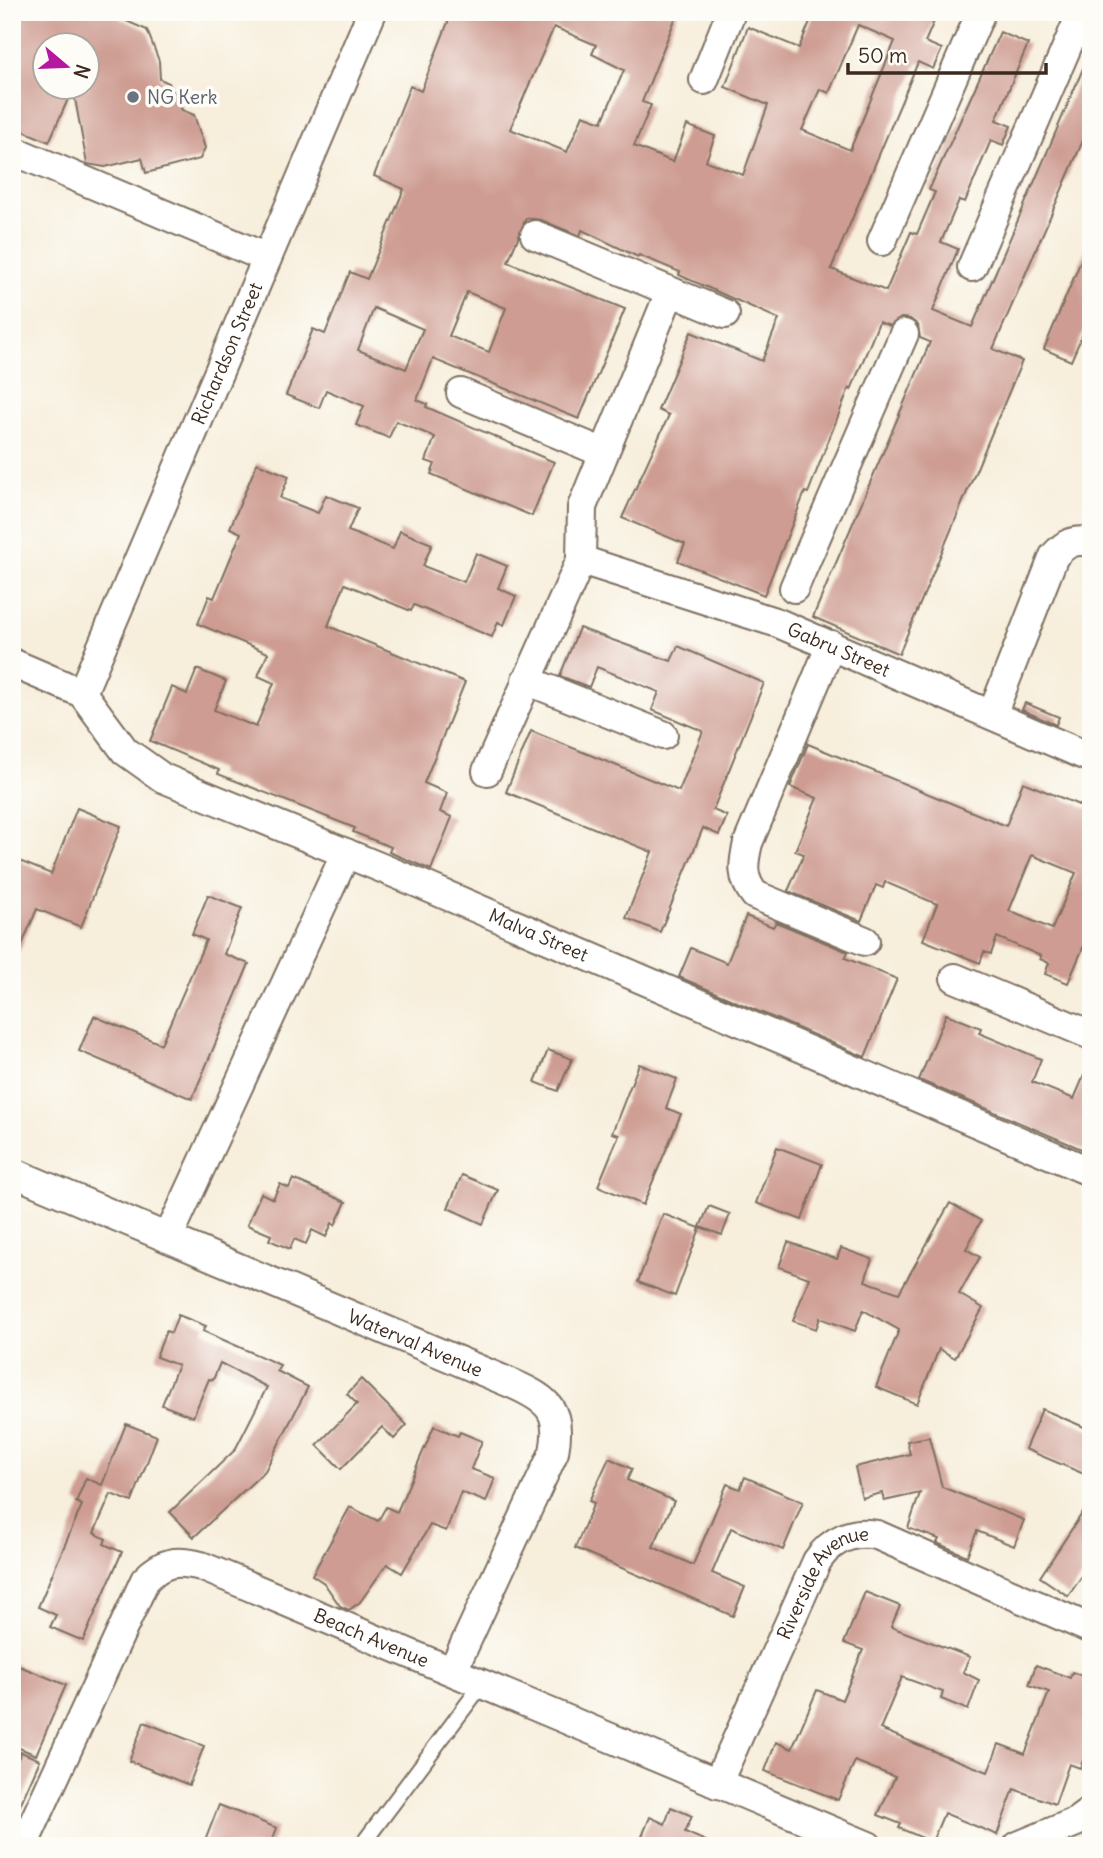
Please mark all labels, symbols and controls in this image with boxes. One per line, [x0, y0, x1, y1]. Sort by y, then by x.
north arrow [32, 32, 102, 102]
scale bar [848, 32, 1045, 76]
text: 50 m [858, 42, 907, 69]
text: N [69, 61, 96, 82]
place label: NG Kerk [147, 85, 218, 109]
marker: NG Kerk [125, 89, 141, 105]
street label: Richardson Street [186, 279, 267, 428]
street label: Gabru Street [784, 617, 894, 682]
street label: Malva Street [485, 903, 592, 967]
street label: Waterval Avenue [344, 1304, 486, 1382]
street label: Riverside Avenue [771, 1522, 869, 1643]
street label: Beach Avenue [310, 1603, 432, 1672]

